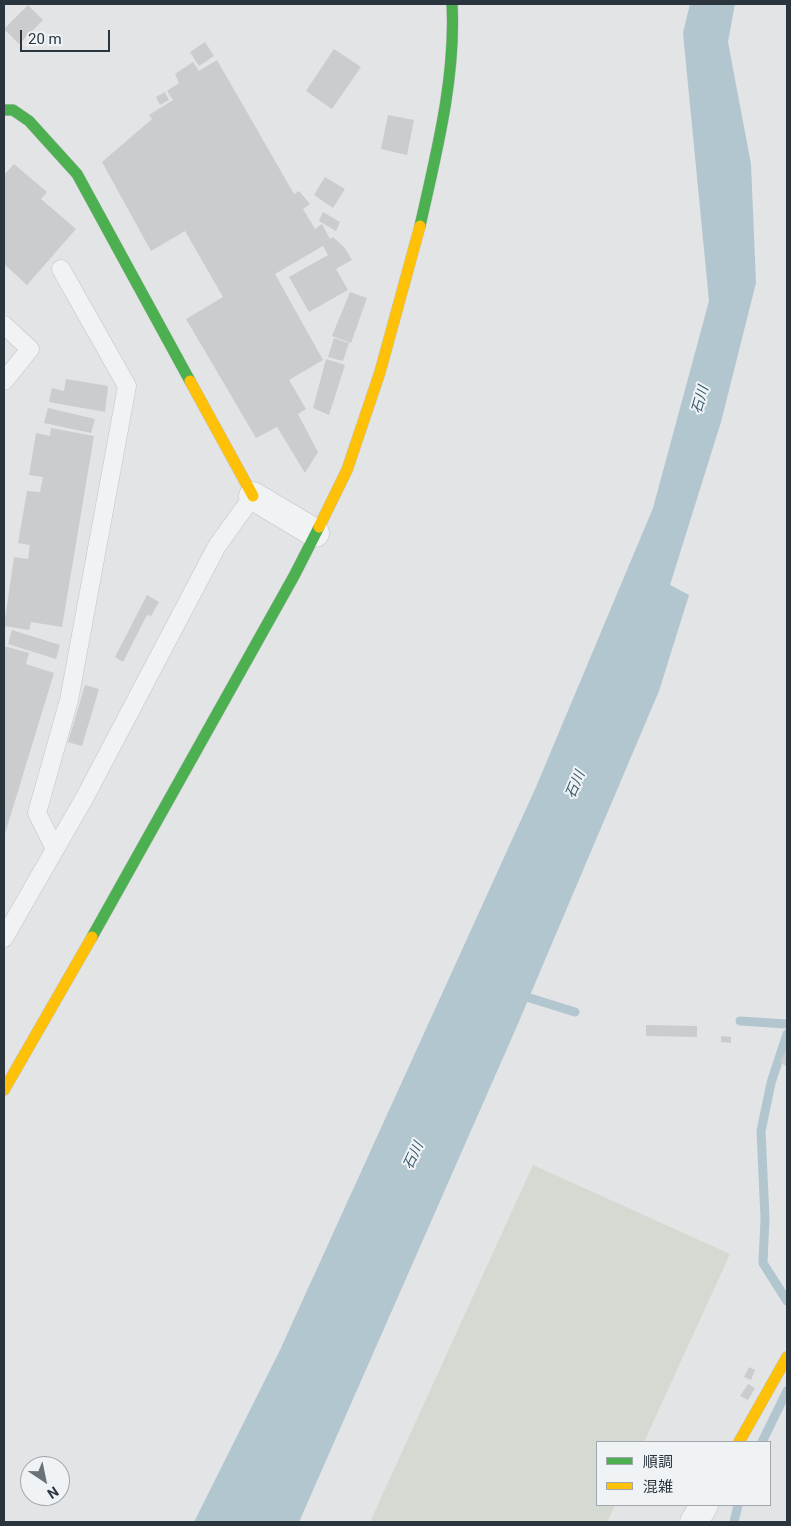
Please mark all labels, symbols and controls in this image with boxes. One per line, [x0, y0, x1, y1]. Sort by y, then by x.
scale bar [22, 20, 112, 52]
text: 20 m [28, 30, 62, 48]
water label: 石川 [689, 384, 713, 416]
water label: 石川 [563, 769, 589, 801]
water label: 石川 [400, 1140, 428, 1172]
legend [596, 1441, 771, 1506]
text: 順調 [643, 1453, 673, 1471]
north arrow [20, 1456, 70, 1506]
text: 混雑 [643, 1478, 673, 1496]
text: N [44, 1483, 61, 1502]

